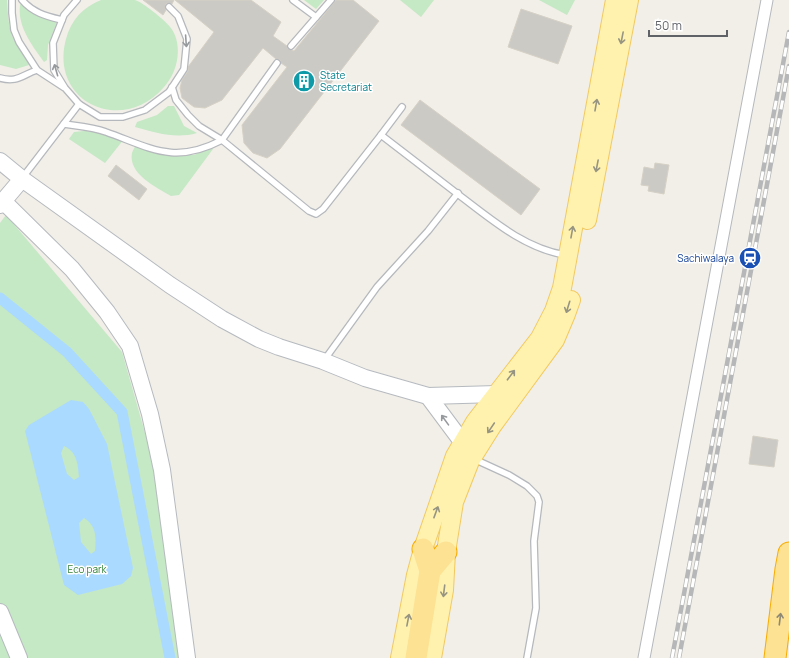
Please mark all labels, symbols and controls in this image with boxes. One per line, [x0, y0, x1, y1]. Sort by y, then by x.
scale bar [649, 12, 727, 38]
text: 50 m [655, 17, 682, 34]
one-way arrow [618, 31, 626, 44]
one-way arrow [183, 34, 190, 47]
one-way arrow [52, 63, 59, 76]
building icon: State Secretariat [291, 68, 317, 94]
place label: State Secretariat [320, 68, 372, 94]
one-way arrow [592, 99, 600, 112]
one-way arrow [593, 159, 601, 172]
one-way arrow [568, 226, 576, 239]
station icon: Sachiwalaya [737, 245, 763, 271]
place label: Sachiwalaya [677, 251, 734, 265]
one-way arrow [564, 301, 572, 313]
one-way arrow [507, 370, 516, 381]
one-way arrow [441, 414, 449, 425]
one-way arrow [487, 422, 495, 433]
one-way arrow [433, 507, 441, 519]
park label: Eco park [67, 562, 108, 576]
one-way arrow [440, 584, 448, 597]
one-way arrow [776, 613, 783, 626]
one-way arrow [404, 614, 412, 627]

